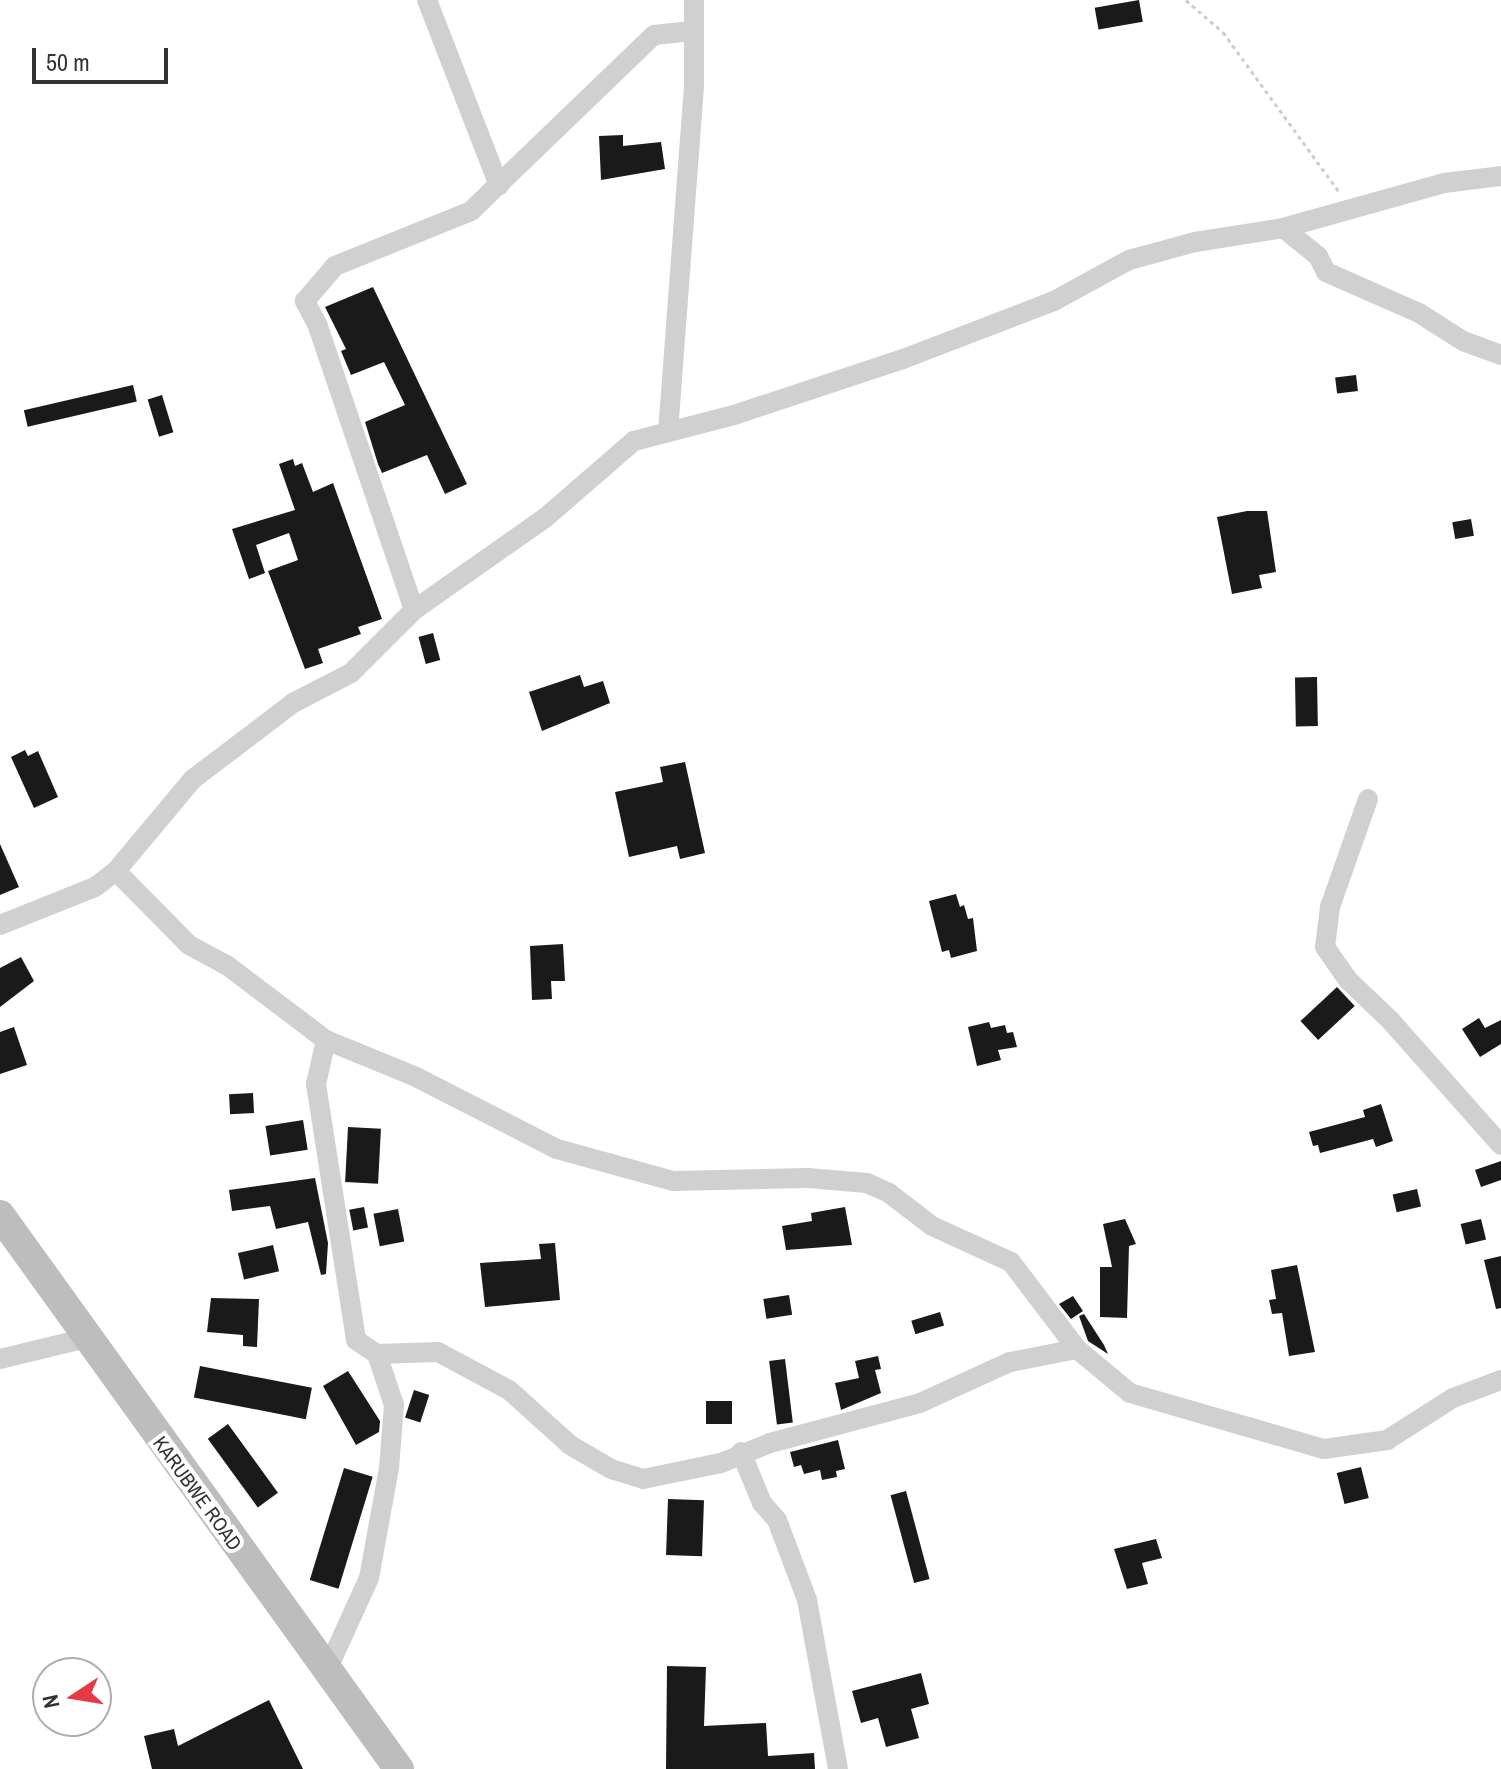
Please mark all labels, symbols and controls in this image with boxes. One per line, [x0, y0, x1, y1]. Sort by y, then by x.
scale bar [36, 32, 172, 82]
text: 50 m [46, 46, 90, 78]
street label: KARUBWE ROAD [149, 1431, 247, 1555]
north arrow [32, 1657, 112, 1737]
text: N [34, 1692, 67, 1711]

